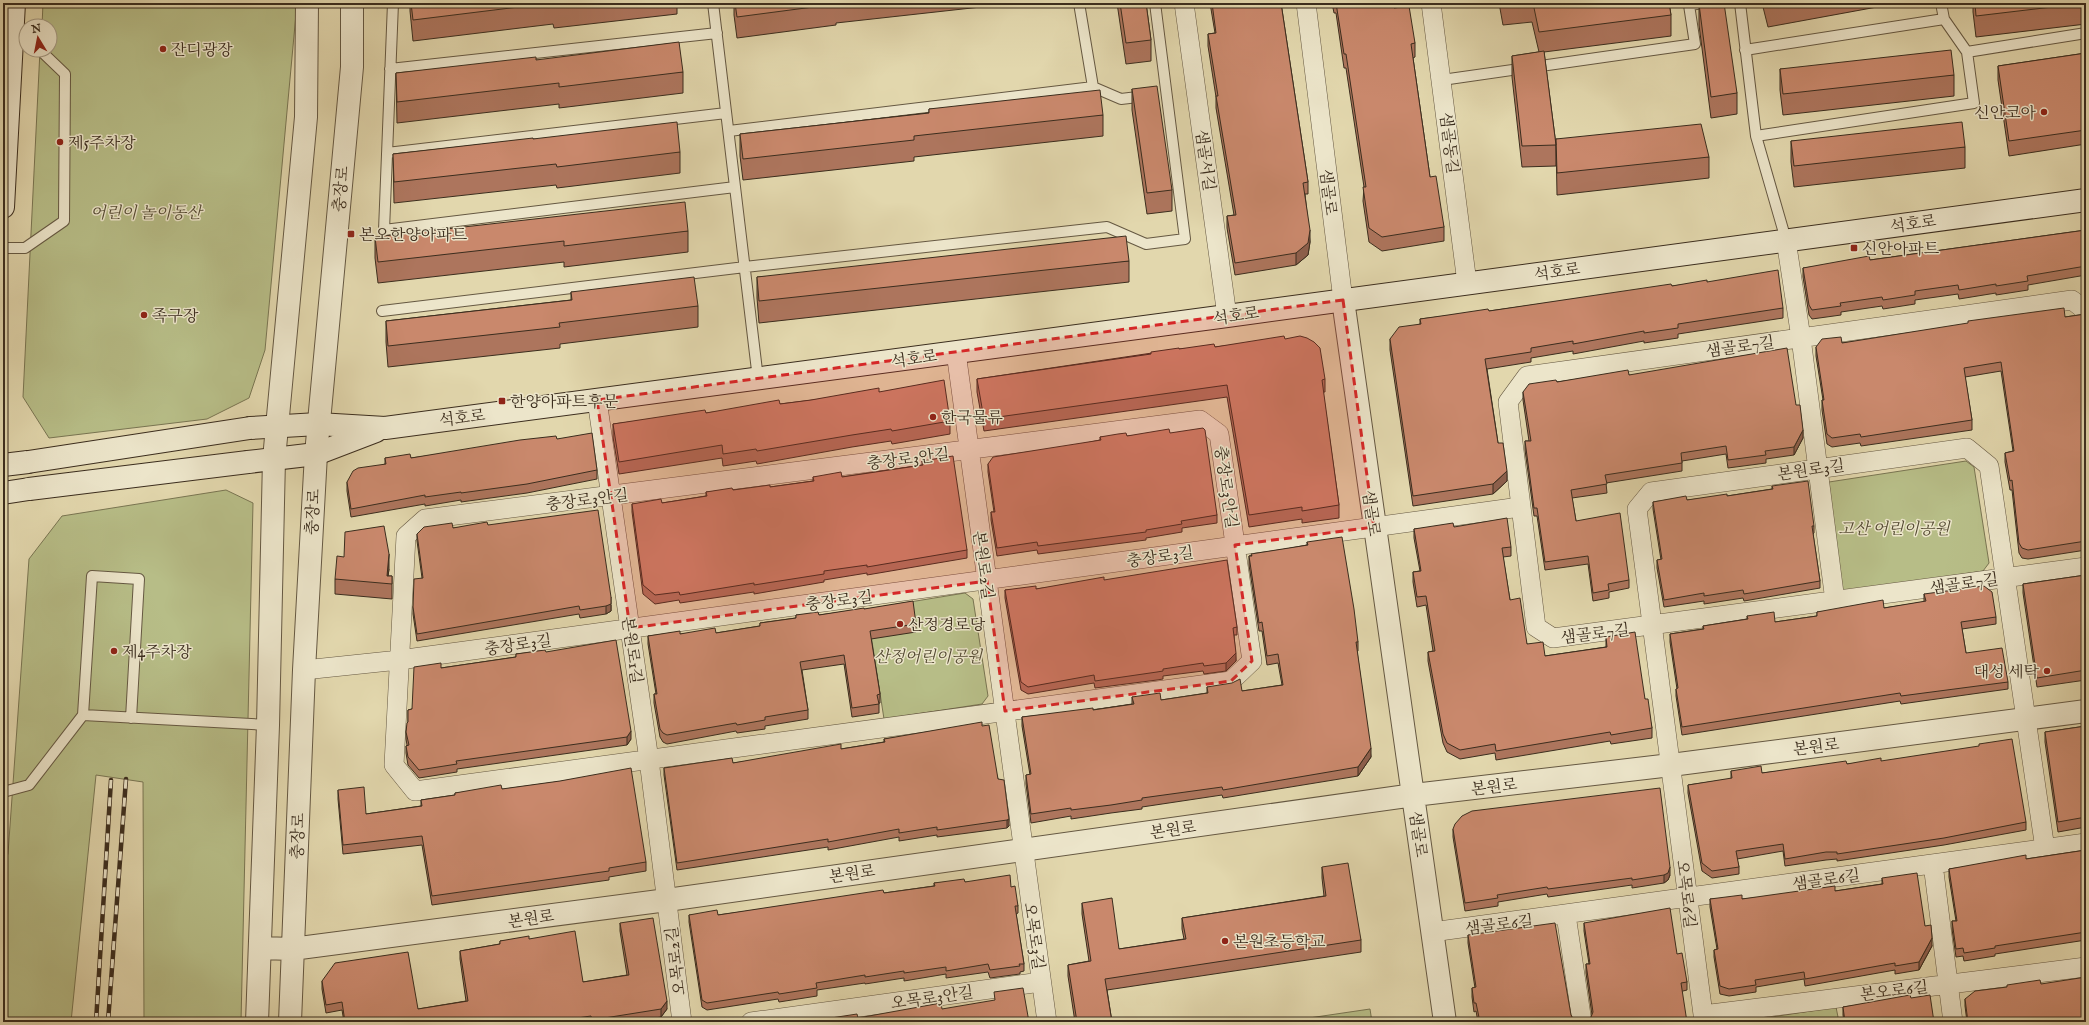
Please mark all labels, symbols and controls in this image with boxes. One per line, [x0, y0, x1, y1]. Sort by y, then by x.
north arrow [18, 18, 58, 58]
text: N [30, 21, 43, 37]
place label: 잔디광장 [171, 41, 233, 61]
marker: 잔디광장 [158, 44, 168, 54]
place label: 신안코아 [1974, 104, 2037, 124]
marker: 신안코아 [2039, 107, 2049, 117]
street label: 샘골동길 [1434, 111, 1462, 175]
street label: 샘골서길 [1190, 128, 1218, 192]
place label: 제5주차장 [68, 134, 136, 154]
marker: 제5주차장 [55, 137, 65, 147]
street label: 충장로 [330, 165, 354, 213]
street label: 샘골로 [1314, 168, 1340, 217]
park label: 어린이 놀이동산 [90, 204, 204, 224]
street label: 석호로 [1889, 212, 1938, 238]
place label: 본오한양아파트 [359, 226, 468, 246]
marker: 본오한양아파트 [346, 229, 356, 239]
place label: 신안아파트 [1862, 240, 1940, 260]
marker: 신안아파트 [1849, 243, 1859, 253]
street label: 석호로 [1533, 260, 1582, 286]
street label: 석호로 [1212, 304, 1261, 330]
place label: 족구장 [152, 307, 199, 327]
marker: 족구장 [139, 310, 149, 320]
street label: 샘골로7길 [1705, 333, 1776, 363]
street label: 석호로 [890, 347, 939, 373]
place label: 한양아파트후문 [510, 393, 619, 413]
marker: 한양아파트후문 [497, 396, 507, 406]
street label: 석호로 [438, 406, 487, 432]
place label: 한국물류 [941, 409, 1003, 429]
marker: 한국물류 [928, 412, 938, 422]
street label: 충장로3안길 [866, 445, 951, 475]
street label: 충장로3안길 [1209, 445, 1241, 530]
street label: 본원로3길 [1776, 456, 1846, 486]
street label: 충장로3안길 [545, 486, 630, 516]
street label: 충장로 [303, 488, 325, 536]
street label: 샘골로 [1357, 489, 1383, 538]
park label: 고산 어린이공원 [1838, 520, 1951, 540]
street label: 본원로2길 [967, 530, 997, 601]
street label: 충장로3길 [1125, 543, 1195, 573]
street label: 샘골로7길 [1929, 570, 2000, 600]
street label: 충장로3길 [804, 588, 874, 616]
street label: 본원로1길 [616, 615, 646, 685]
place label: 산정경로당 [908, 616, 986, 636]
marker: 산정경로당 [895, 619, 905, 629]
street label: 샘골로7길 [1560, 621, 1631, 649]
street label: 충장로3길 [483, 631, 553, 661]
place label: 제4주차장 [122, 643, 192, 663]
marker: 제4주차장 [109, 646, 119, 656]
park label: 산정어린이공원 [874, 648, 984, 668]
place label: 대성 세탁 [1974, 663, 2040, 683]
marker: 대성 세탁 [2042, 666, 2052, 676]
street label: 본원로 [1792, 735, 1841, 761]
street label: 본원로 [1470, 775, 1519, 801]
street label: 샘골로 [1404, 810, 1430, 859]
street label: 충장로 [288, 812, 310, 860]
street label: 본원로 [1149, 818, 1198, 844]
street label: 오목로6길 [1671, 859, 1699, 929]
street label: 본원로 [828, 862, 877, 888]
street label: 샘골로6길 [1791, 866, 1862, 896]
street label: 오목로3길 [1018, 901, 1048, 971]
street label: 본원로 [507, 907, 556, 933]
street label: 샘골로6길 [1464, 912, 1534, 940]
street label: 오목로2길 [663, 925, 691, 996]
place label: 본원초등학교 [1233, 933, 1326, 953]
marker: 본원초등학교 [1220, 936, 1230, 946]
street label: 본오로6길 [1859, 978, 1929, 1006]
street label: 오목로3안길 [890, 983, 975, 1015]

